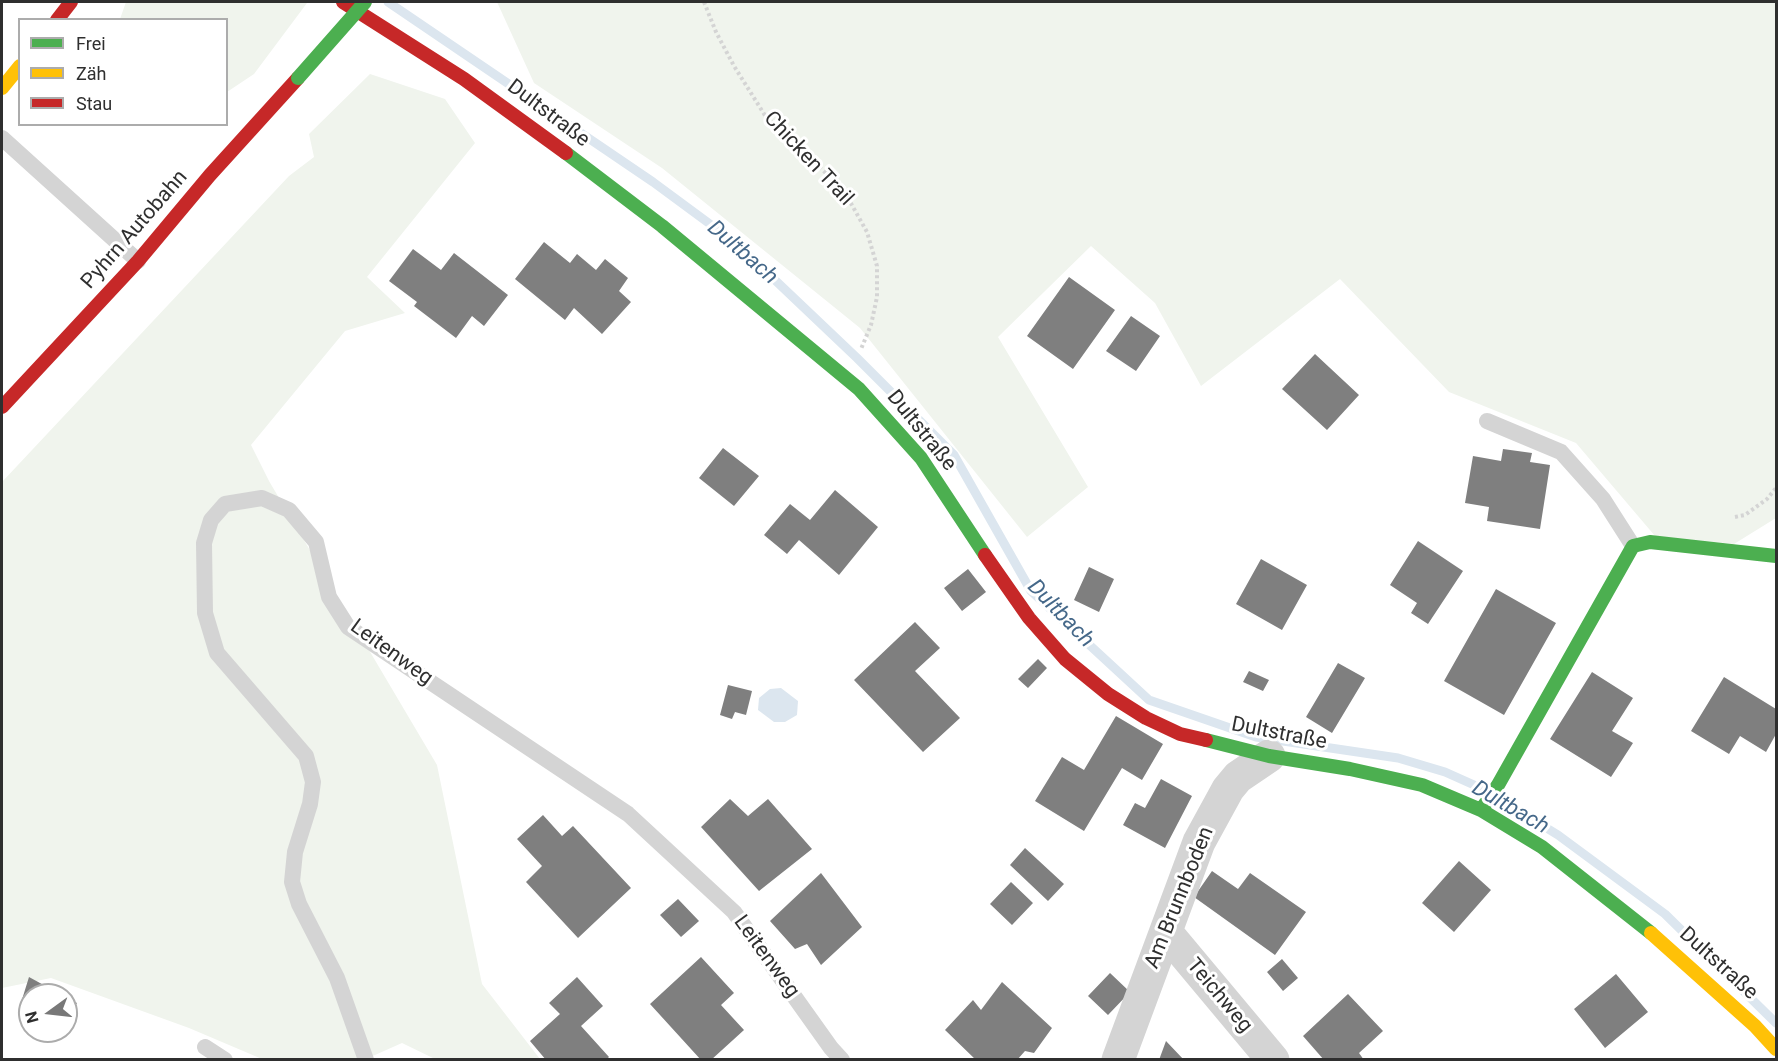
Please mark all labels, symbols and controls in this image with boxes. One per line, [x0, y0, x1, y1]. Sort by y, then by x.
legend [18, 18, 228, 126]
text: Frei [76, 33, 106, 54]
text: Zäh [76, 63, 107, 84]
street label: Dultstraße [502, 75, 594, 153]
text: Stau [76, 93, 112, 114]
street label: Chicken Trail [758, 107, 858, 211]
street label: Pyhrn Autobahn [77, 166, 193, 294]
water label: Dultbach [701, 215, 783, 291]
street label: Dultstraße [881, 385, 961, 477]
water label: Dultbach [1021, 574, 1099, 654]
street label: Leitenweg [345, 615, 437, 691]
street label: Dultstraße [1229, 712, 1329, 756]
water label: Dultbach [1467, 775, 1553, 841]
street label: Am Brunnboden [1140, 823, 1220, 973]
street label: Leitenweg [728, 911, 804, 1003]
street label: Dultstraße [1674, 922, 1762, 1006]
street label: Teichweg [1181, 954, 1257, 1038]
north arrow [18, 983, 78, 1043]
text: N [21, 1009, 43, 1025]

